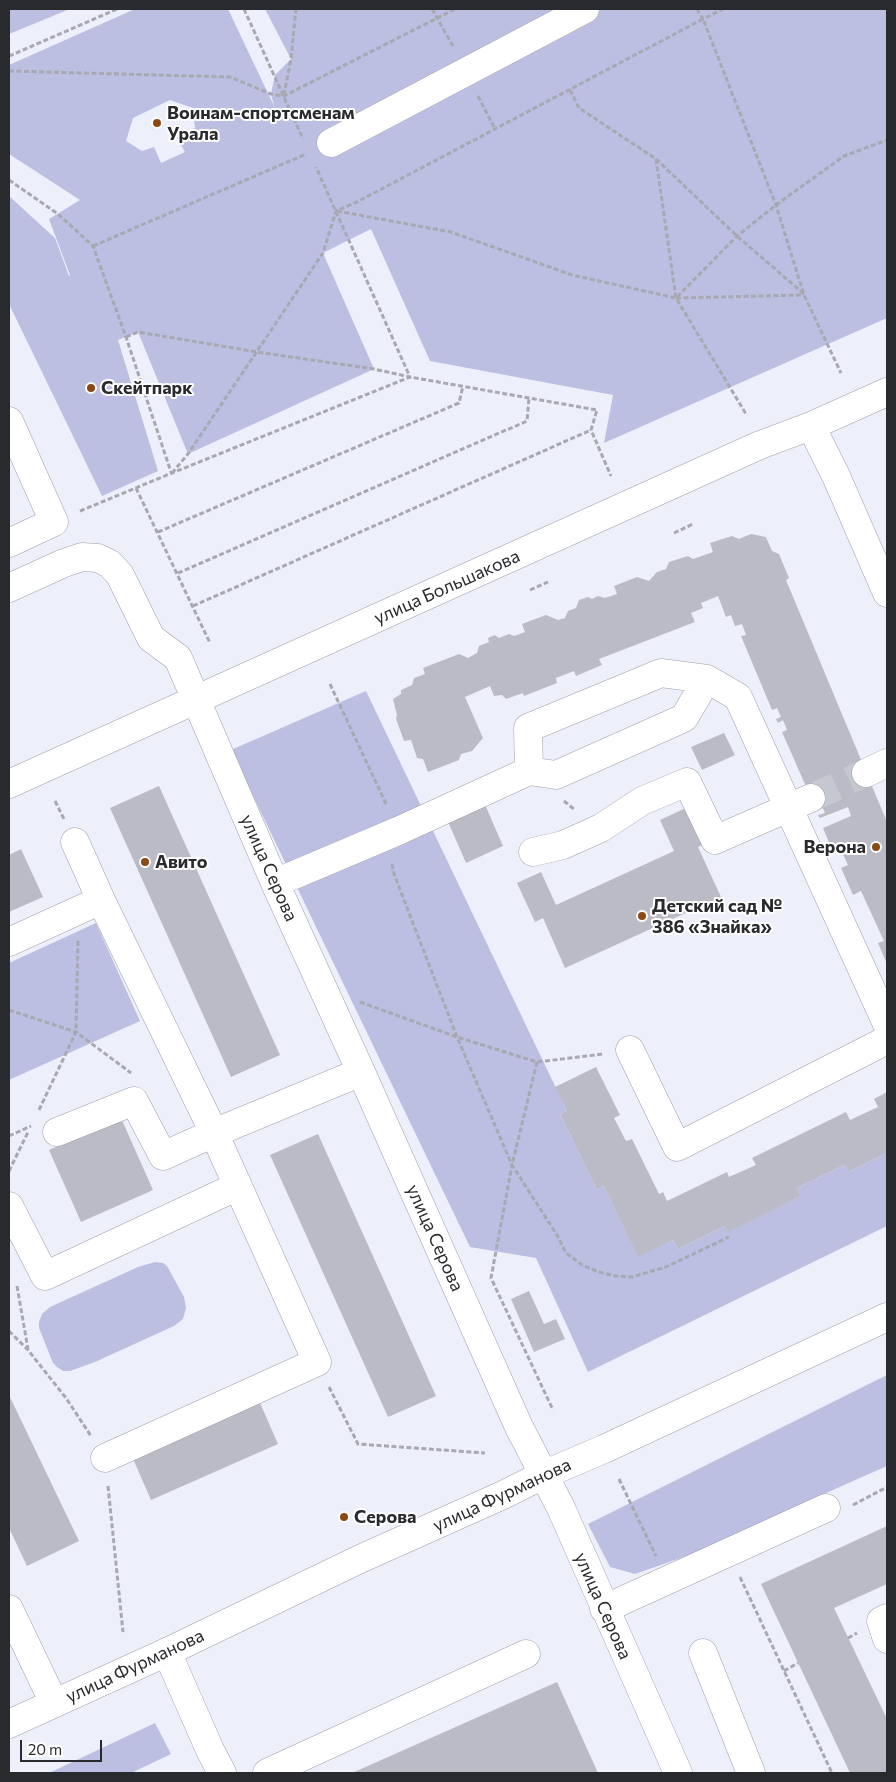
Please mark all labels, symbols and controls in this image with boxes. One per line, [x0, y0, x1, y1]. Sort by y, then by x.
place label: Воинам-спортсменам Урала [167, 102, 355, 144]
marker: Воинам-спортсменам Урала [151, 117, 163, 129]
place label: Скейтпарк [101, 377, 192, 399]
marker: Скейтпарк [85, 382, 97, 394]
street label: улица Большакова [371, 545, 523, 629]
street label: улица Серова [236, 811, 302, 925]
place label: Верона [803, 836, 866, 858]
marker: Верона [870, 841, 882, 853]
place label: Авито [155, 851, 208, 873]
marker: Авито [139, 856, 151, 868]
place label: Детский сад № 386 «Знайка» [652, 895, 782, 938]
marker: Детский сад № 386 «Знайка» [636, 910, 648, 922]
street label: улица Серова [402, 1181, 468, 1295]
street label: улица Фурманова [429, 1454, 575, 1536]
place label: Серова [354, 1506, 416, 1528]
marker: Серова [338, 1511, 350, 1523]
street label: улица Серова [570, 1549, 636, 1663]
street label: улица Фурманова [62, 1625, 208, 1707]
scale bar [22, 1730, 105, 1762]
text: 20 m [28, 1740, 62, 1758]

